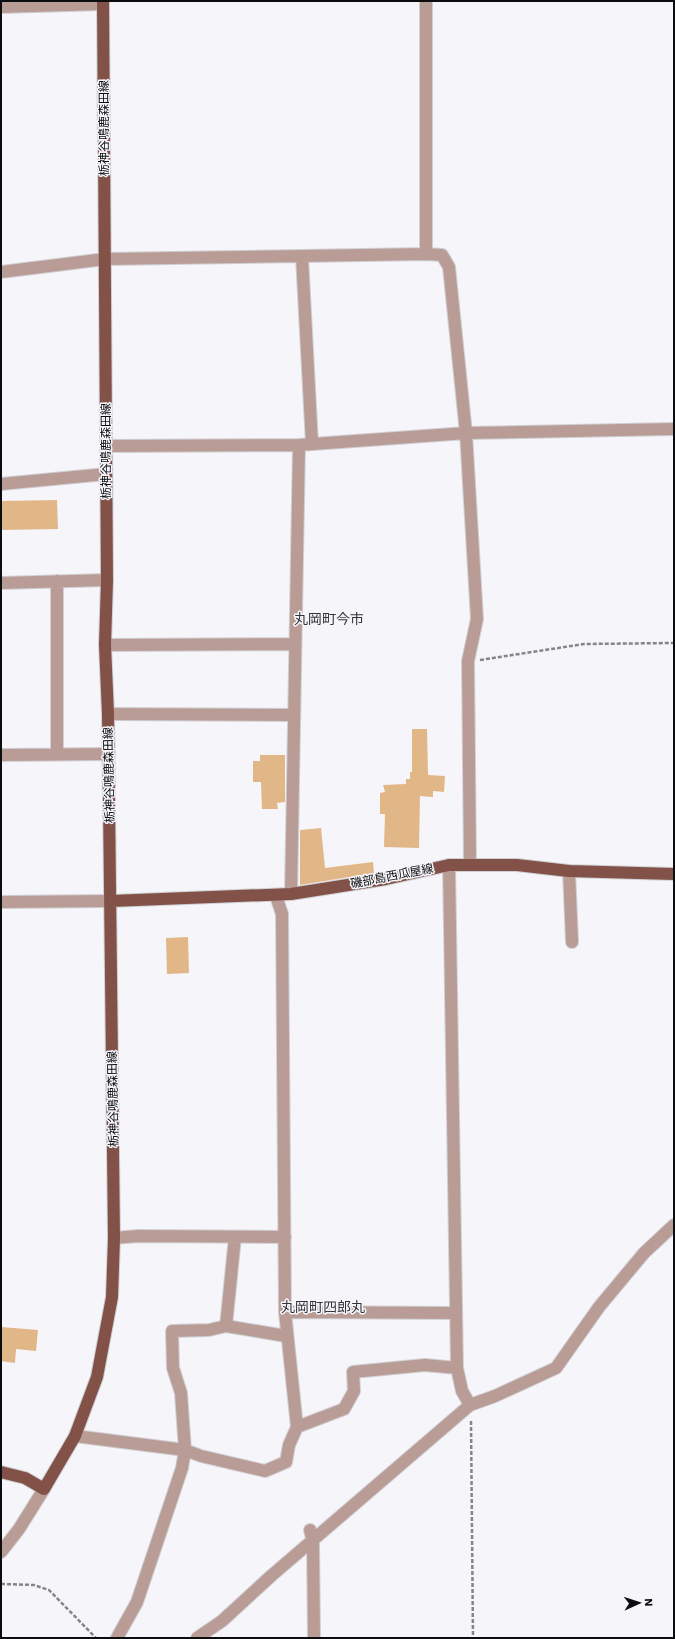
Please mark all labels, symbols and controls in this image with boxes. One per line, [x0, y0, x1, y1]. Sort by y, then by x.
street label: 栃神谷鳴鹿森田線 [97, 80, 111, 176]
street label: 栃神谷鳴鹿森田線 [99, 403, 113, 499]
district label: 丸岡町今市 [294, 611, 364, 627]
street label: 栃神谷鳴鹿森田線 [101, 727, 117, 823]
street label: 磯部島西瓜屋線 [349, 861, 435, 891]
street label: 栃神谷鳴鹿森田線 [105, 1051, 121, 1147]
district label: 丸岡町四郎丸 [281, 1299, 365, 1315]
north arrow [619, 1583, 659, 1623]
text: N [642, 1598, 655, 1607]

